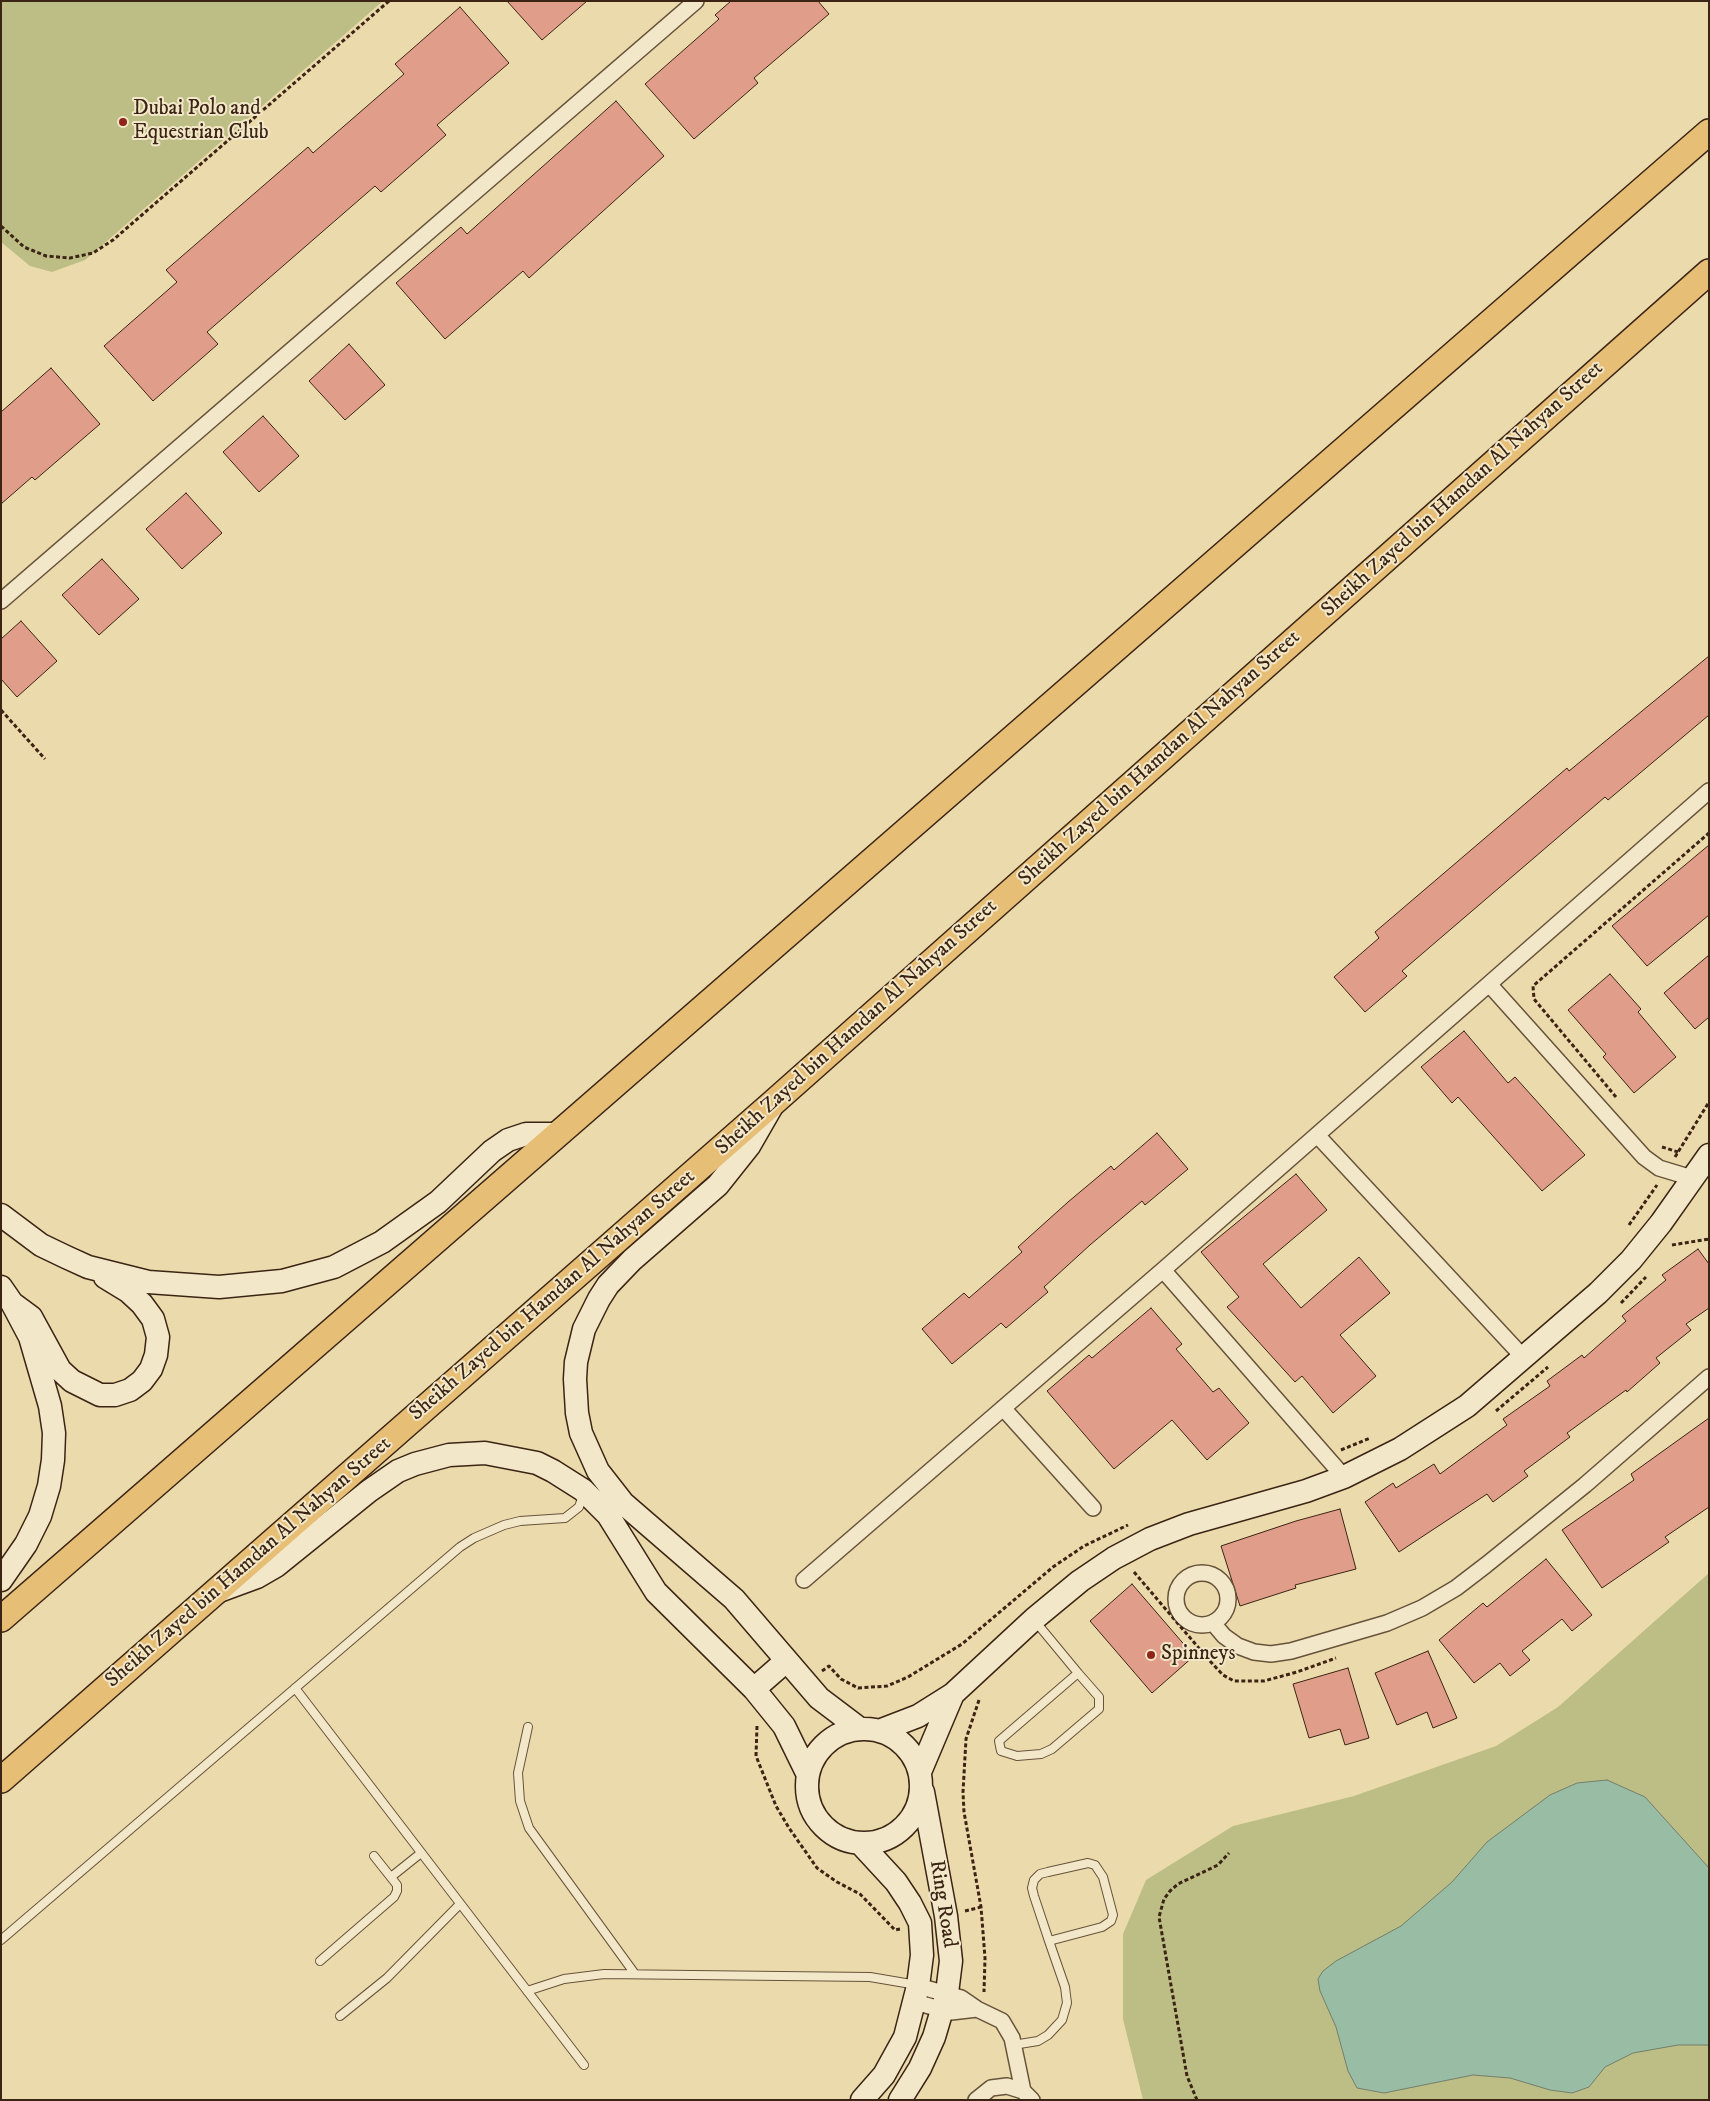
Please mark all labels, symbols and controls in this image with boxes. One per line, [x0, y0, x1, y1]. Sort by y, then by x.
place label: Dubai Polo and Equestrian Club [133, 97, 269, 147]
marker: Dubai Polo and Equestrian Club [117, 116, 129, 128]
street label: Sheikh Zayed bin Hamdan Al Nahyan Street [1317, 357, 1609, 623]
street label: Sheikh Zayed bin Hamdan Al Nahyan Street [1014, 626, 1306, 892]
street label: Sheikh Zayed bin Hamdan Al Nahyan Street [711, 895, 1003, 1161]
street label: Sheikh Zayed bin Hamdan Al Nahyan Street [405, 1165, 701, 1427]
street label: Sheikh Zayed bin Hamdan Al Nahyan Street [101, 1432, 397, 1694]
place label: Spinneys [1161, 1642, 1236, 1668]
marker: Spinneys [1145, 1649, 1157, 1661]
street label: Ring Road [923, 1858, 961, 1950]

